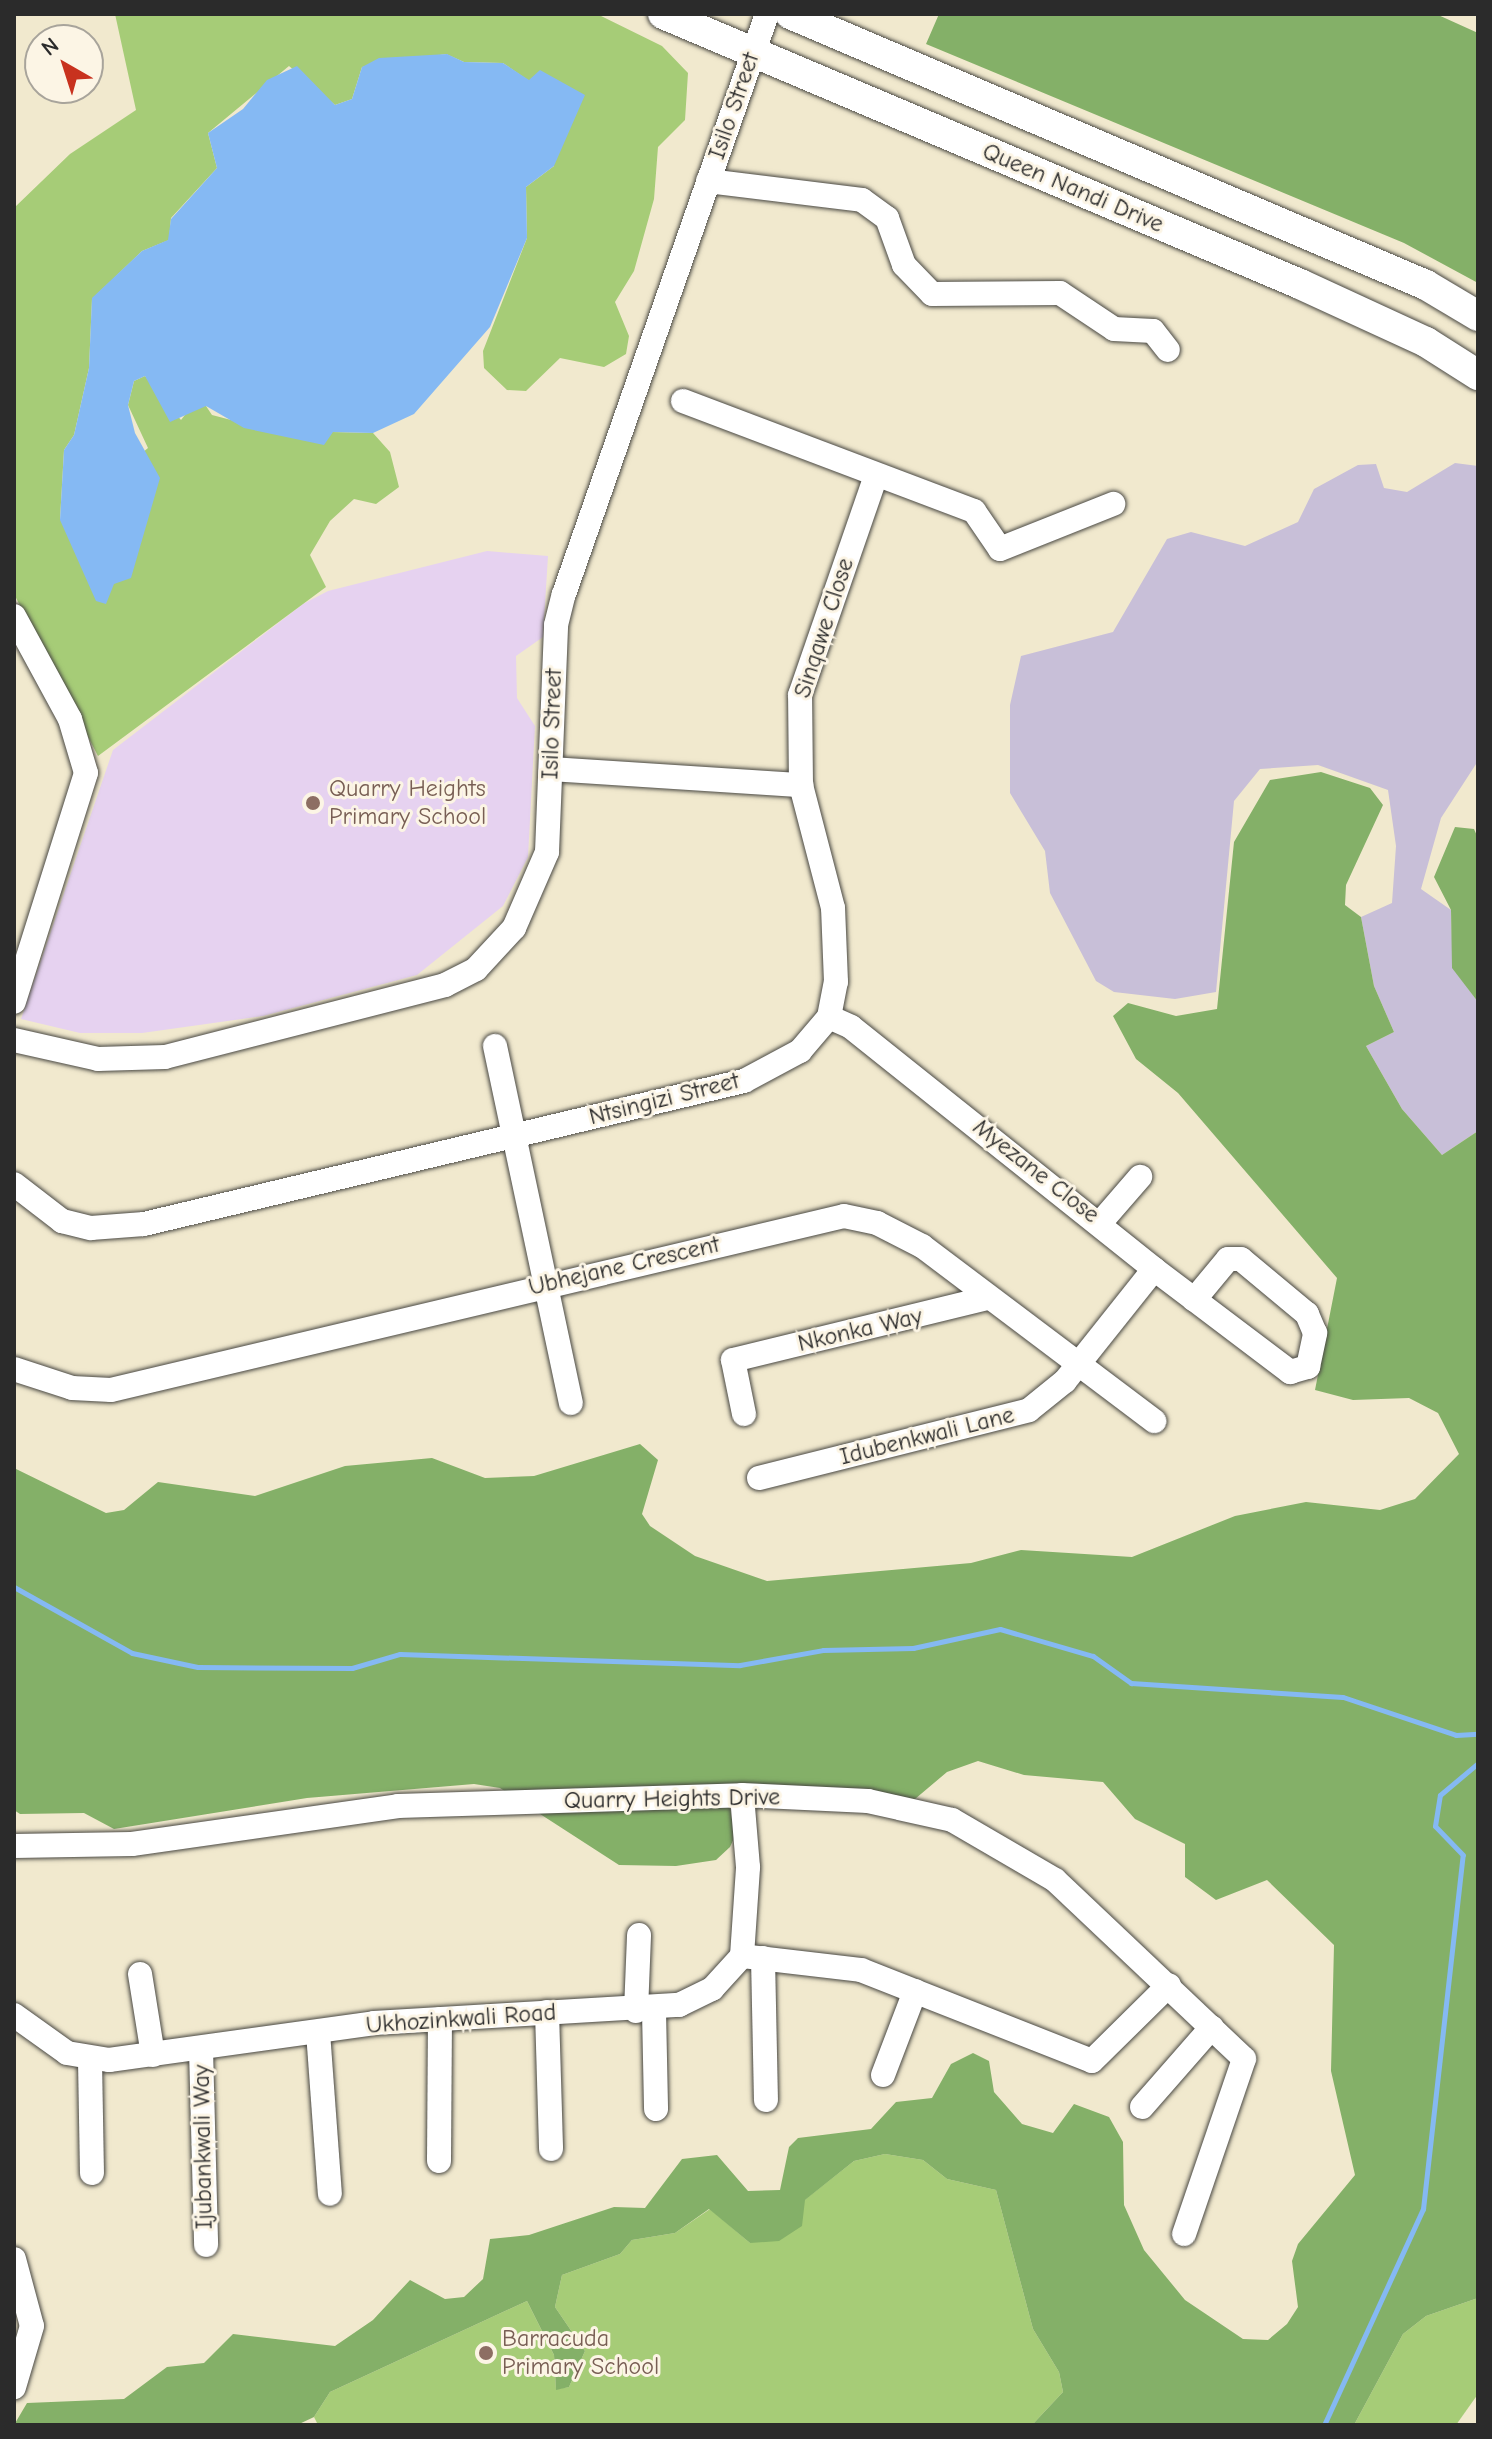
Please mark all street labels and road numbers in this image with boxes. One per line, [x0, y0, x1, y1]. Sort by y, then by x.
street label: Isilo Street [702, 49, 766, 163]
street label: Queen Nandi Drive [978, 137, 1168, 239]
street label: Sinqawe Close [788, 554, 860, 702]
street label: Isilo Street [536, 668, 568, 780]
street label: Ntsingizi Street [586, 1066, 742, 1132]
street label: Myezane Close [967, 1113, 1105, 1229]
street label: Ubhejane Crescent [526, 1230, 722, 1302]
street label: Nkonka Way [795, 1302, 925, 1358]
street label: Idubenkwali Lane [837, 1400, 1017, 1472]
street label: Quarry Heights Drive [564, 1783, 780, 1815]
street label: Ukhozinkwali Road [365, 1998, 557, 2040]
street label: Ijubankwali Way [187, 2064, 219, 2230]

